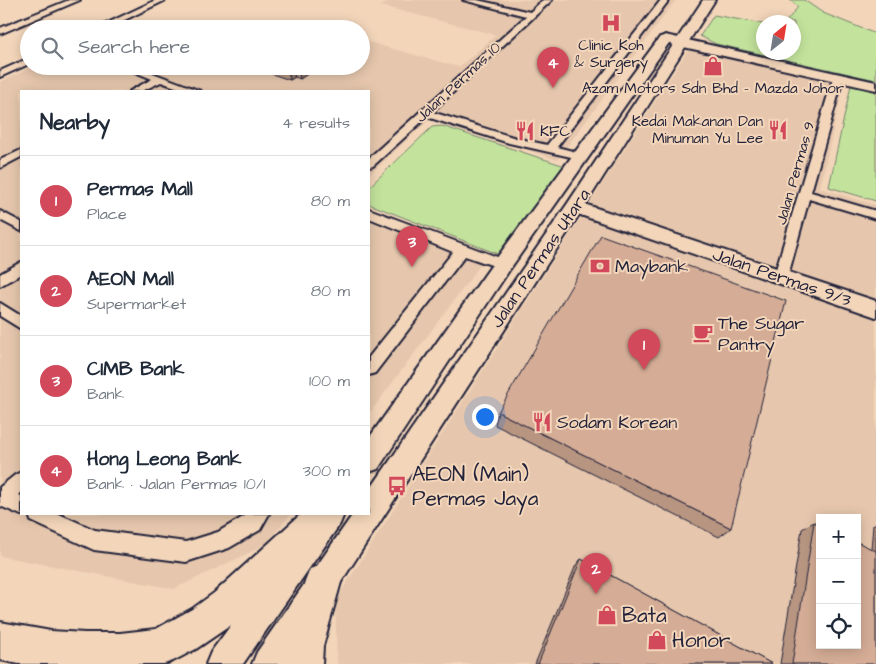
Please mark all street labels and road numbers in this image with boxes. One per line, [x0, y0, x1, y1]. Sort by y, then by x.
street label: Jalan Permas 10 [411, 37, 506, 127]
street label: Jalan Permas 9 [771, 119, 820, 227]
street label: Jalan Permas Utara [484, 184, 596, 333]
street label: Jalan Permas 9/3 [709, 242, 854, 313]

